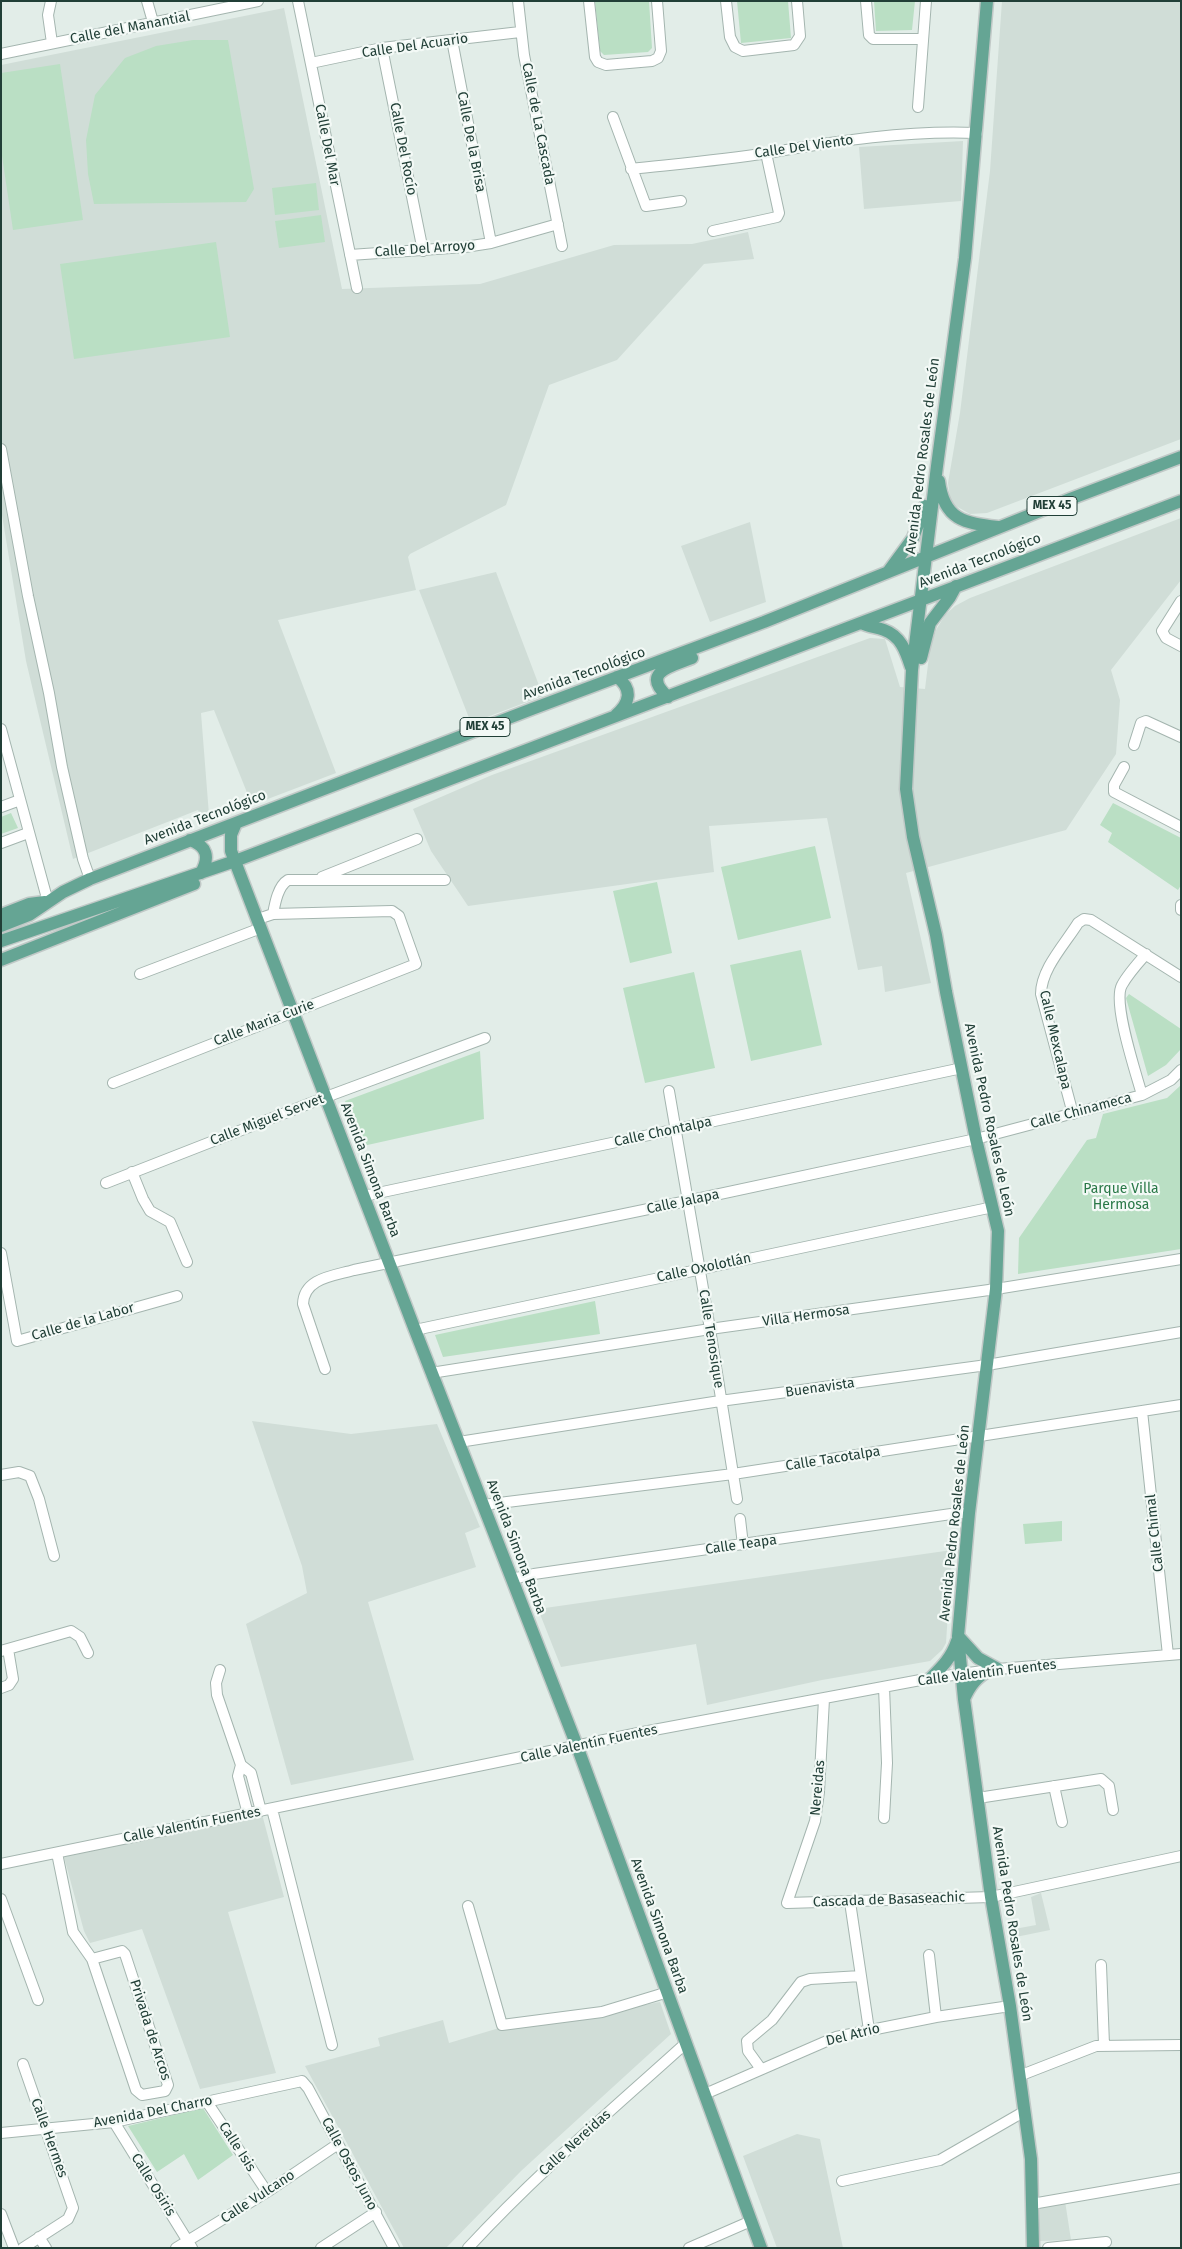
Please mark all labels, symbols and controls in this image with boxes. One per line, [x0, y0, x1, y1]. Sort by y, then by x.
street label: Calle del Manantial [69, 8, 191, 48]
street label: Calle Del Acuario [361, 30, 469, 62]
street label: Calle de La Cascada [518, 61, 558, 187]
street label: Calle De la Brisa [453, 90, 489, 194]
street label: Calle Del Rocío [386, 101, 420, 197]
street label: Calle Del Mar [311, 103, 343, 187]
street label: Calle Del Viento [753, 132, 855, 162]
street label: Calle Del Arroyo [374, 237, 476, 261]
street label: Avenida Pedro Rosales de León [903, 357, 943, 555]
road number: MEX 45 [1027, 496, 1077, 516]
street label: Avenida Tecnológico [917, 530, 1043, 592]
street label: Avenida Tecnológico [520, 644, 648, 704]
road number: MEX 45 [460, 718, 510, 736]
street label: Avenida Tecnológico [142, 787, 268, 849]
street label: Calle Mexcalapa [1035, 989, 1075, 1091]
street label: Calle Maria Curie [211, 996, 317, 1050]
street label: Avenida Pedro Rosales de León [960, 1022, 1018, 1218]
street label: Calle Chinameca [1029, 1089, 1133, 1133]
street label: Calle Miguel Servet [208, 1091, 326, 1149]
street label: Avenida Simona Barba [337, 1100, 403, 1240]
street label: Calle Chontalpa [613, 1113, 713, 1151]
park label: Parque Villa Hermosa [1083, 1181, 1159, 1214]
street label: Calle Jalapa [645, 1186, 721, 1218]
street label: Calle Oxolotlán [655, 1250, 753, 1286]
street label: Calle Tenosique [695, 1288, 727, 1390]
street label: Calle de la Labor [30, 1299, 136, 1345]
street label: Villa Hermosa [761, 1302, 851, 1330]
street label: Buenavista [784, 1375, 856, 1401]
street label: Avenida Pedro Rosales de León [936, 1424, 974, 1622]
street label: Calle Tacotalpa [784, 1443, 882, 1475]
street label: Avenida Simona Barba [483, 1477, 549, 1617]
street label: Calle Chimal [1143, 1493, 1167, 1573]
street label: Calle Teapa [704, 1532, 778, 1558]
street label: Calle Valentín Fuentes [917, 1656, 1057, 1690]
street label: Calle Valentín Fuentes [519, 1721, 659, 1767]
street label: Nereidas [807, 1759, 829, 1817]
street label: Calle Valentín Fuentes [122, 1803, 262, 1847]
street label: Avenida Pedro Rosales de León [988, 1825, 1036, 2023]
street label: Avenida Simona Barba [627, 1856, 691, 1996]
street label: Cascada de Basaseachic [813, 1889, 965, 1911]
street label: Privada de Arcos [126, 1977, 174, 2083]
street label: Del Atrio [824, 2020, 882, 2050]
street label: Avenida Del Charro [92, 2092, 214, 2132]
street label: Calle Hermes [27, 2096, 71, 2180]
street label: Calle Nereidas [536, 2106, 614, 2180]
street label: Calle Ostos Juno [317, 2115, 381, 2213]
street label: Calle Isis [215, 2119, 259, 2175]
street label: Calle Osiris [127, 2151, 179, 2219]
street label: Calle Vulcano [218, 2167, 298, 2227]

